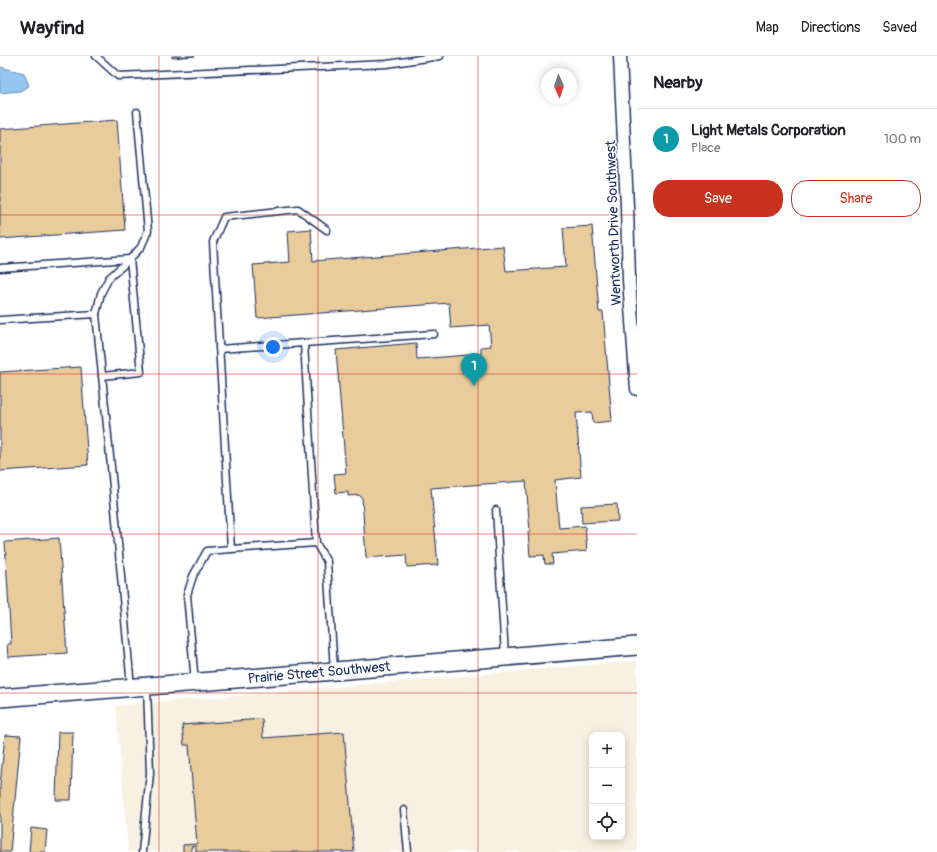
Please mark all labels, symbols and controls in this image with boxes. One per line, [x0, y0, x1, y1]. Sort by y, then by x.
text: Wayfind [20, 16, 84, 40]
text: Map [756, 19, 779, 36]
text: Directions [801, 19, 860, 36]
text: Saved [882, 19, 917, 36]
north arrow [541, 68, 577, 104]
text: Nearby [653, 72, 702, 93]
text: Light Metals Corporation [691, 121, 846, 140]
text: 1 [663, 131, 669, 147]
text: 100 m [884, 131, 921, 147]
street label: Wentworth Drive Southwest [602, 140, 625, 306]
text: Place [691, 140, 720, 156]
button: Save [653, 180, 783, 217]
button: Share [791, 180, 921, 217]
your location [263, 337, 283, 357]
pin: 1 [461, 353, 487, 386]
street label: Prairie Street Southwest [247, 658, 391, 687]
map controls [589, 732, 625, 840]
button: + [589, 732, 625, 768]
button: − [589, 768, 625, 804]
button: locate [589, 804, 625, 840]

